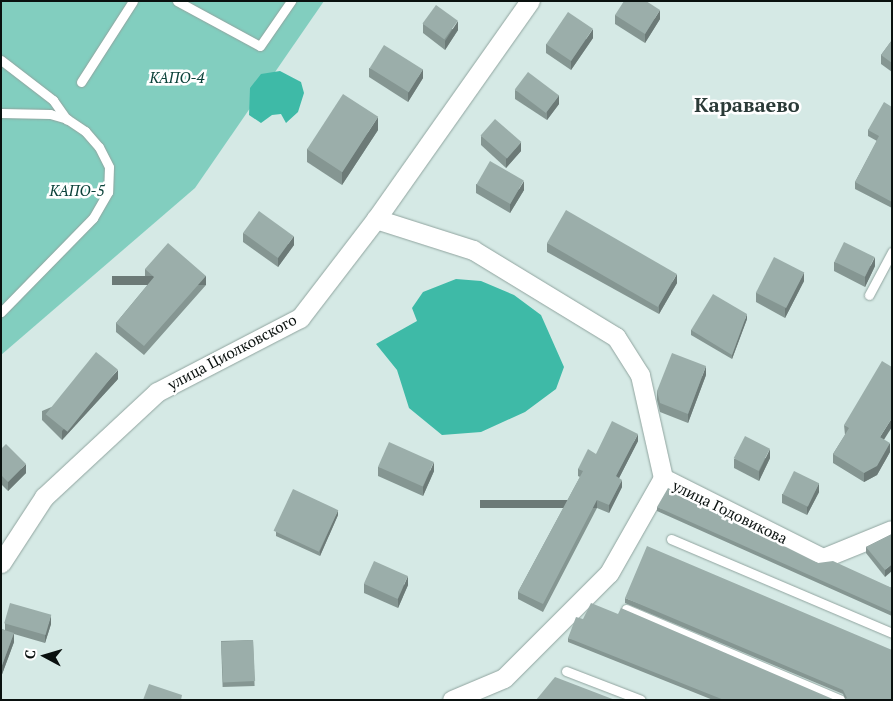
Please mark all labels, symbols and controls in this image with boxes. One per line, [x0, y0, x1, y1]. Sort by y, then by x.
park label: КАПО-4 [149, 69, 205, 87]
district label: Караваево [694, 92, 800, 116]
park label: КАПО-5 [49, 182, 105, 200]
street label: улица Циолковского [164, 310, 300, 394]
street label: улица Годовикова [670, 476, 790, 548]
north arrow [20, 631, 70, 681]
text: С [20, 649, 40, 660]

